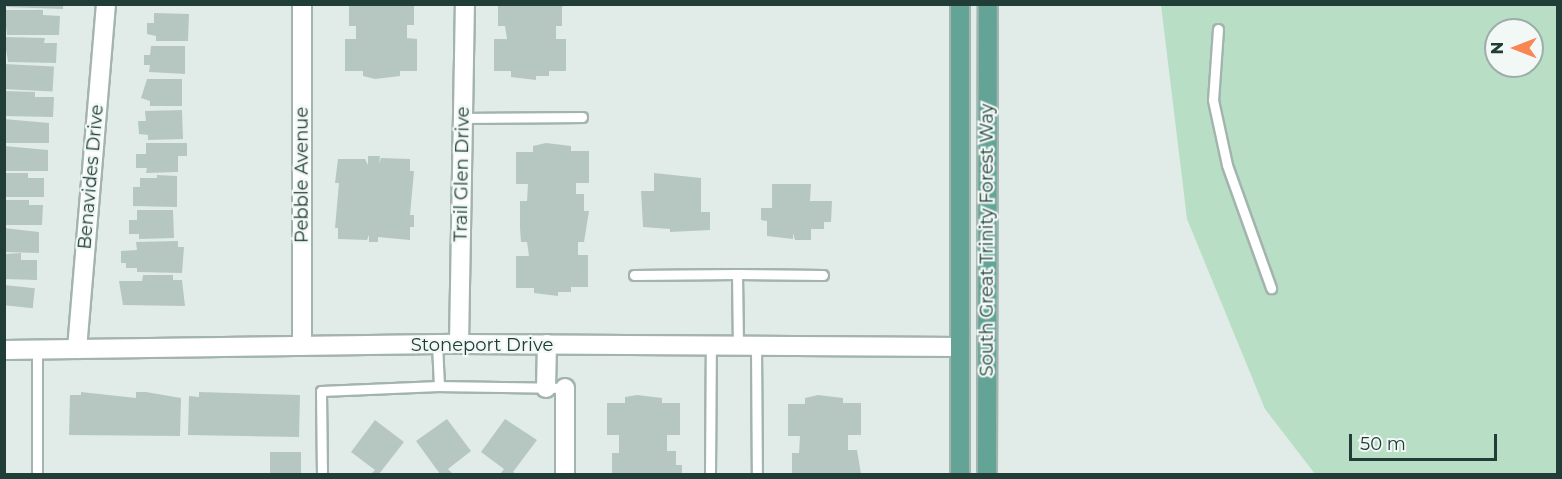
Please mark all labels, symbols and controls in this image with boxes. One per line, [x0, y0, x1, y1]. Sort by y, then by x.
north arrow [1484, 18, 1544, 78]
text: N [1488, 42, 1507, 54]
street label: Benavides Drive [74, 104, 108, 250]
street label: South Great Trinity Forest Way [976, 104, 998, 376]
street label: Trail Glen Drive [450, 106, 474, 242]
street label: Pebble Avenue [291, 107, 313, 243]
street label: Stoneport Drive [411, 334, 553, 356]
scale bar [1352, 422, 1500, 460]
text: 50 m [1360, 433, 1406, 455]

